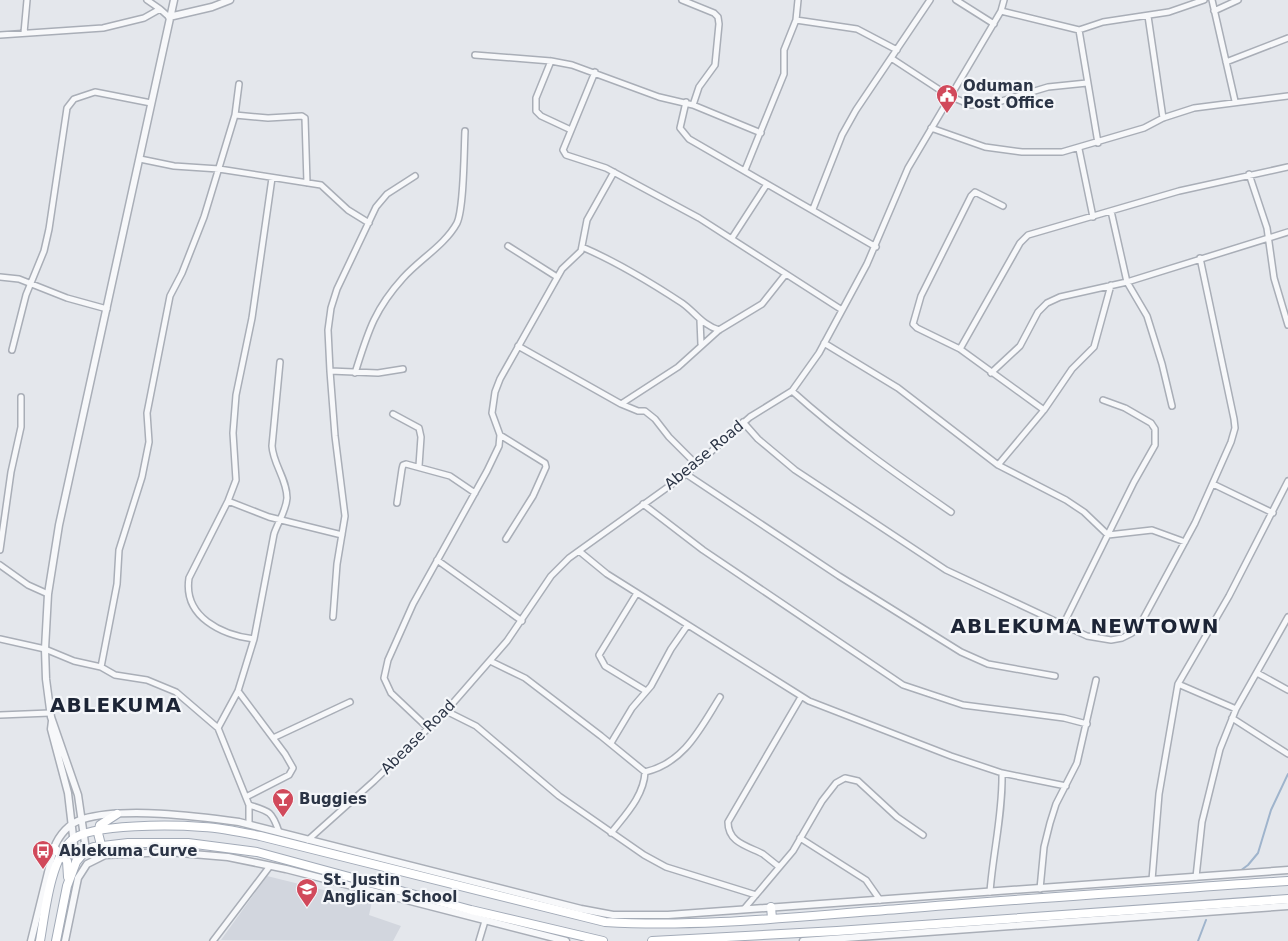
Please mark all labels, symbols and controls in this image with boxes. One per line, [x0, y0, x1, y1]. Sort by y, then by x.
place label: Oduman Post Office [963, 77, 1054, 112]
public building icon: Oduman Post Office [935, 83, 959, 114]
street label: Abease Road [661, 417, 747, 493]
district label: ABLEKUMA NEWTOWN [951, 614, 1219, 638]
district label: ABLEKUMA [50, 693, 182, 717]
street label: Abease Road [377, 696, 459, 778]
bar icon: Buggies [271, 787, 295, 818]
place label: Buggies [299, 790, 367, 808]
bus stop icon: Ablekuma Curve [31, 839, 55, 870]
place label: Ablekuma Curve [59, 842, 197, 860]
place label: St. Justin Anglican School [323, 871, 457, 906]
school or university icon: St. Justin Anglican School [295, 877, 319, 908]

